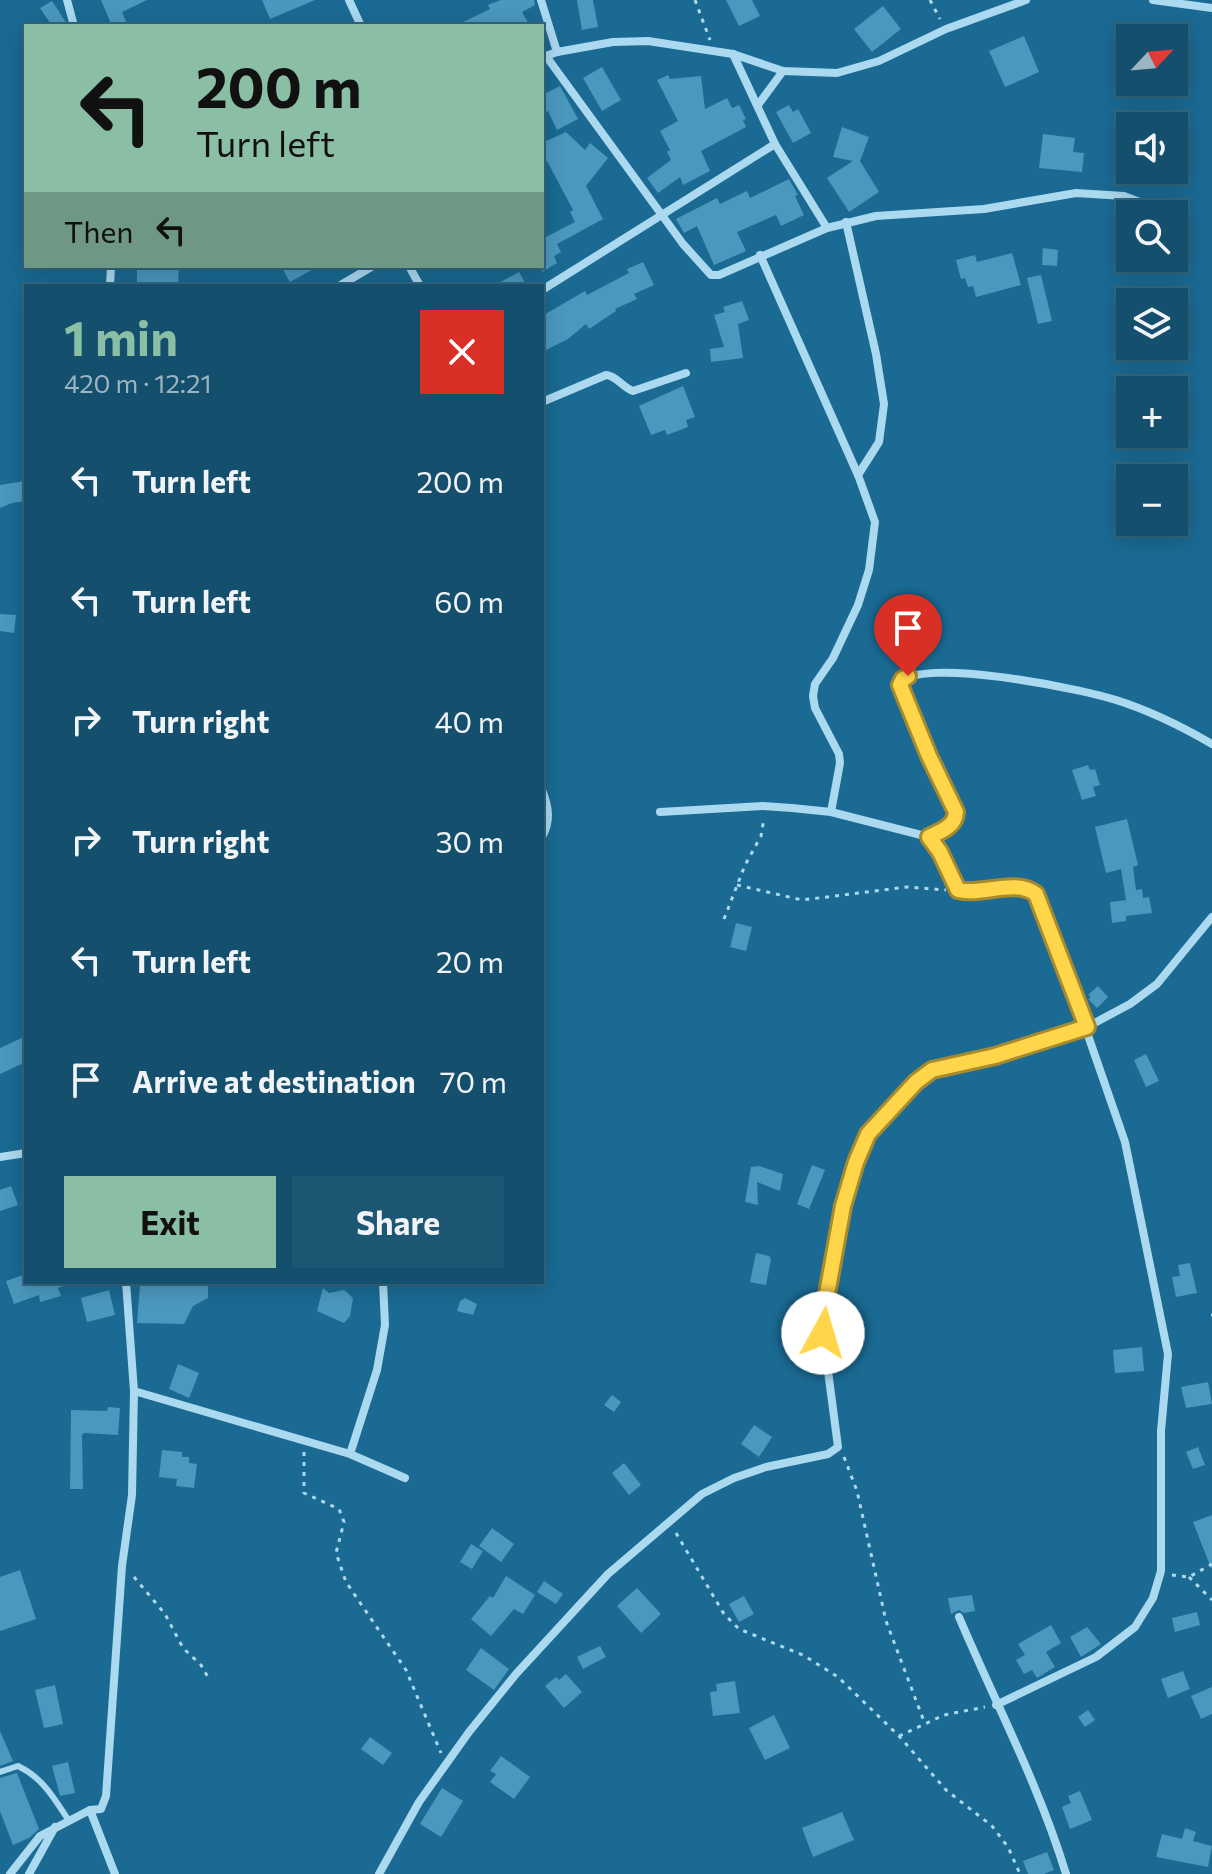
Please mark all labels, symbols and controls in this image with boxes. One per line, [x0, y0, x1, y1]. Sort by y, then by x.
north arrow [1116, 24, 1188, 96]
map controls [1116, 24, 1188, 536]
text: 200 m [196, 51, 362, 120]
icon: left [64, 56, 168, 160]
button: sound [1116, 112, 1188, 184]
text: Turn left [196, 120, 335, 164]
button: search [1116, 200, 1188, 272]
icon: left [149, 208, 193, 252]
text: Then [64, 212, 133, 249]
button: layers [1116, 288, 1188, 360]
text: 1 min [64, 307, 178, 366]
button: close [420, 310, 504, 394]
text: 420 m · 12:21 [64, 367, 212, 398]
button: + [1116, 376, 1188, 448]
icon: left [64, 458, 108, 502]
text: Turn left [132, 462, 251, 499]
text: 200 m [416, 462, 504, 499]
button: − [1116, 464, 1188, 536]
icon: left [64, 578, 108, 622]
text: Turn left [132, 582, 251, 619]
text: 60 m [434, 582, 504, 619]
pin [874, 594, 942, 676]
icon: arrive [886, 606, 930, 650]
icon: right [64, 698, 108, 742]
text: Turn right [132, 702, 269, 739]
text: 40 m [435, 702, 504, 739]
icon: right [64, 818, 108, 862]
text: Turn right [132, 822, 269, 859]
text: 30 m [435, 822, 504, 859]
icon: left [64, 938, 108, 982]
text: Turn left [132, 942, 251, 979]
text: 20 m [436, 942, 504, 979]
icon: arrive [64, 1058, 108, 1102]
text: Arrive at destination [132, 1062, 416, 1099]
text: 70 m [440, 1062, 507, 1099]
button: Exit [64, 1176, 276, 1268]
button: Share [292, 1176, 504, 1268]
position arrow [781, 1291, 865, 1375]

